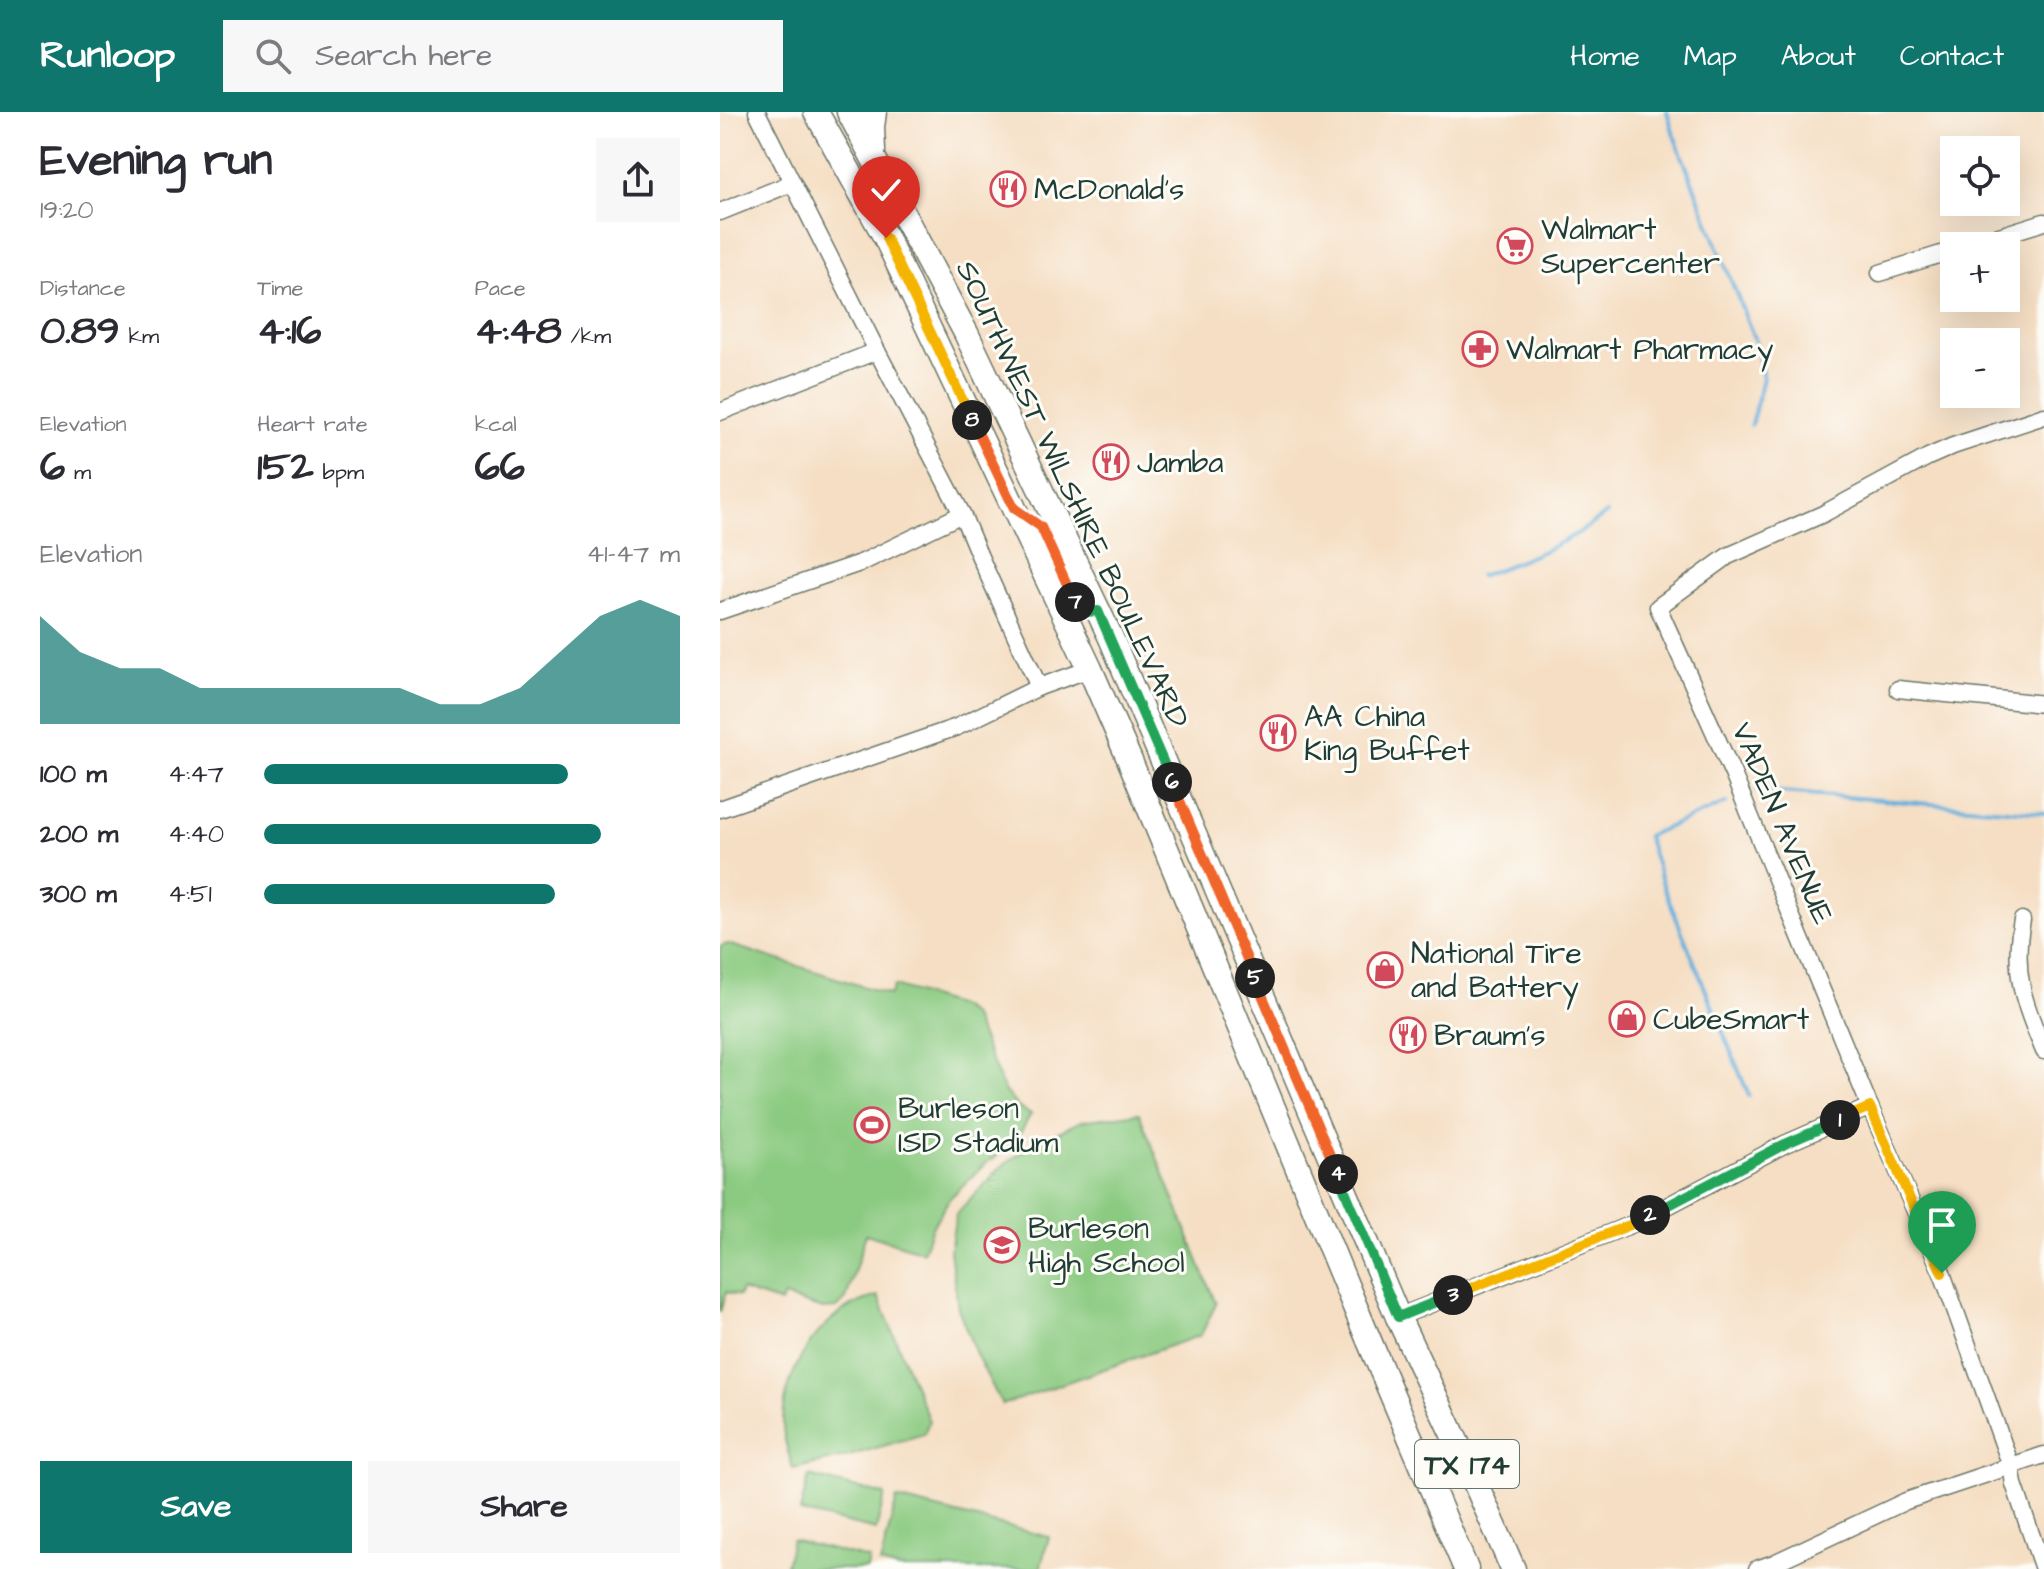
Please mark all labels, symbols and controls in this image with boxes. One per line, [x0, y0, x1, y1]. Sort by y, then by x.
search box [223, 20, 783, 92]
text: Runloop [40, 30, 175, 82]
icon: search [251, 34, 295, 78]
text: Search here [315, 35, 492, 77]
text: Home [1570, 37, 1640, 76]
text: Map [1684, 37, 1737, 76]
text: About [1781, 37, 1856, 76]
text: Contact [1900, 37, 2004, 76]
text: Evening run [40, 131, 272, 192]
map controls [1940, 136, 2020, 408]
button: locate [1940, 136, 2020, 216]
button: share [596, 138, 680, 222]
pin [852, 156, 920, 238]
icon: check [864, 168, 908, 212]
place label: McDonald's [1034, 169, 1184, 211]
restaurant icon: McDonald's [989, 170, 1027, 208]
text: 19:20 [40, 192, 94, 228]
place label: Walmart Supercenter [1541, 209, 1720, 285]
supermarket icon: Walmart Supercenter [1496, 227, 1534, 265]
button: + [1940, 232, 2020, 312]
street label: SOUTHWEST WILSHIRE BOULEVARD [945, 254, 1199, 735]
text: Distance [40, 273, 126, 304]
text: Time [257, 273, 303, 304]
text: Pace [475, 273, 526, 304]
text: 0.89 [40, 304, 120, 359]
text: 4:16 [257, 304, 321, 359]
text: 4:48 [475, 304, 562, 359]
text: km [120, 321, 159, 352]
text: /km [562, 321, 611, 352]
button: − [1940, 328, 2020, 408]
place label: Walmart Pharmacy [1506, 329, 1773, 372]
pharmacy icon: Walmart Pharmacy [1461, 330, 1499, 368]
pin: 8 [952, 400, 992, 440]
text: 8 [965, 404, 979, 435]
text: Elevation [40, 409, 127, 440]
text: Heart rate [257, 409, 368, 440]
text: kcal [475, 409, 517, 440]
text: 6 [40, 440, 65, 495]
text: 152 [257, 440, 314, 495]
text: 66 [475, 440, 525, 495]
place label: Jamba [1137, 442, 1224, 484]
restaurant icon: Jamba [1092, 443, 1130, 481]
text: m [65, 457, 91, 488]
text: bpm [314, 457, 364, 488]
text: Elevation [40, 536, 142, 572]
text: 41–47 m [587, 536, 680, 572]
pin: 7 [1055, 582, 1095, 622]
text: 7 [1068, 586, 1082, 617]
place label: AA China King Buffet [1304, 696, 1470, 773]
restaurant icon: AA China King Buffet [1259, 714, 1297, 752]
street label: VADEN AVENUE [1721, 716, 1844, 931]
text: 100 m [40, 756, 107, 792]
text: 4:47 [168, 756, 224, 792]
pin: 6 [1152, 762, 1192, 802]
text: 6 [1165, 766, 1179, 797]
text: 200 m [40, 816, 118, 852]
text: 4:40 [168, 816, 224, 852]
text: 300 m [40, 876, 117, 912]
text: 4:51 [168, 876, 212, 912]
place label: National Tire and Battery [1411, 933, 1582, 1010]
shop icon: National Tire and Battery [1366, 951, 1404, 989]
pin: 5 [1235, 958, 1275, 998]
text: 5 [1247, 962, 1263, 993]
place label: CubeSmart [1653, 999, 1809, 1041]
shop icon: CubeSmart [1608, 1000, 1646, 1038]
place label: Braum's [1434, 1015, 1546, 1057]
restaurant icon: Braum's [1389, 1016, 1427, 1054]
place label: Burleson ISD Stadium [898, 1088, 1059, 1164]
pin: 1 [1820, 1100, 1860, 1140]
text: 1 [1839, 1104, 1841, 1135]
sports icon: Burleson ISD Stadium [853, 1106, 891, 1144]
pin: 4 [1318, 1154, 1358, 1194]
text: 4 [1331, 1158, 1345, 1189]
pin [1908, 1191, 1976, 1273]
pin: 2 [1630, 1195, 1670, 1235]
text: 2 [1644, 1199, 1656, 1230]
icon: arrive [1920, 1203, 1964, 1247]
place label: Burleson High School [1028, 1208, 1185, 1285]
school or university icon: Burleson High School [983, 1226, 1021, 1264]
pin: 3 [1433, 1275, 1473, 1315]
text: 3 [1447, 1279, 1459, 1310]
road number: TX 174 [1415, 1440, 1519, 1488]
button: Save [40, 1461, 352, 1553]
button: Share [368, 1461, 680, 1553]

